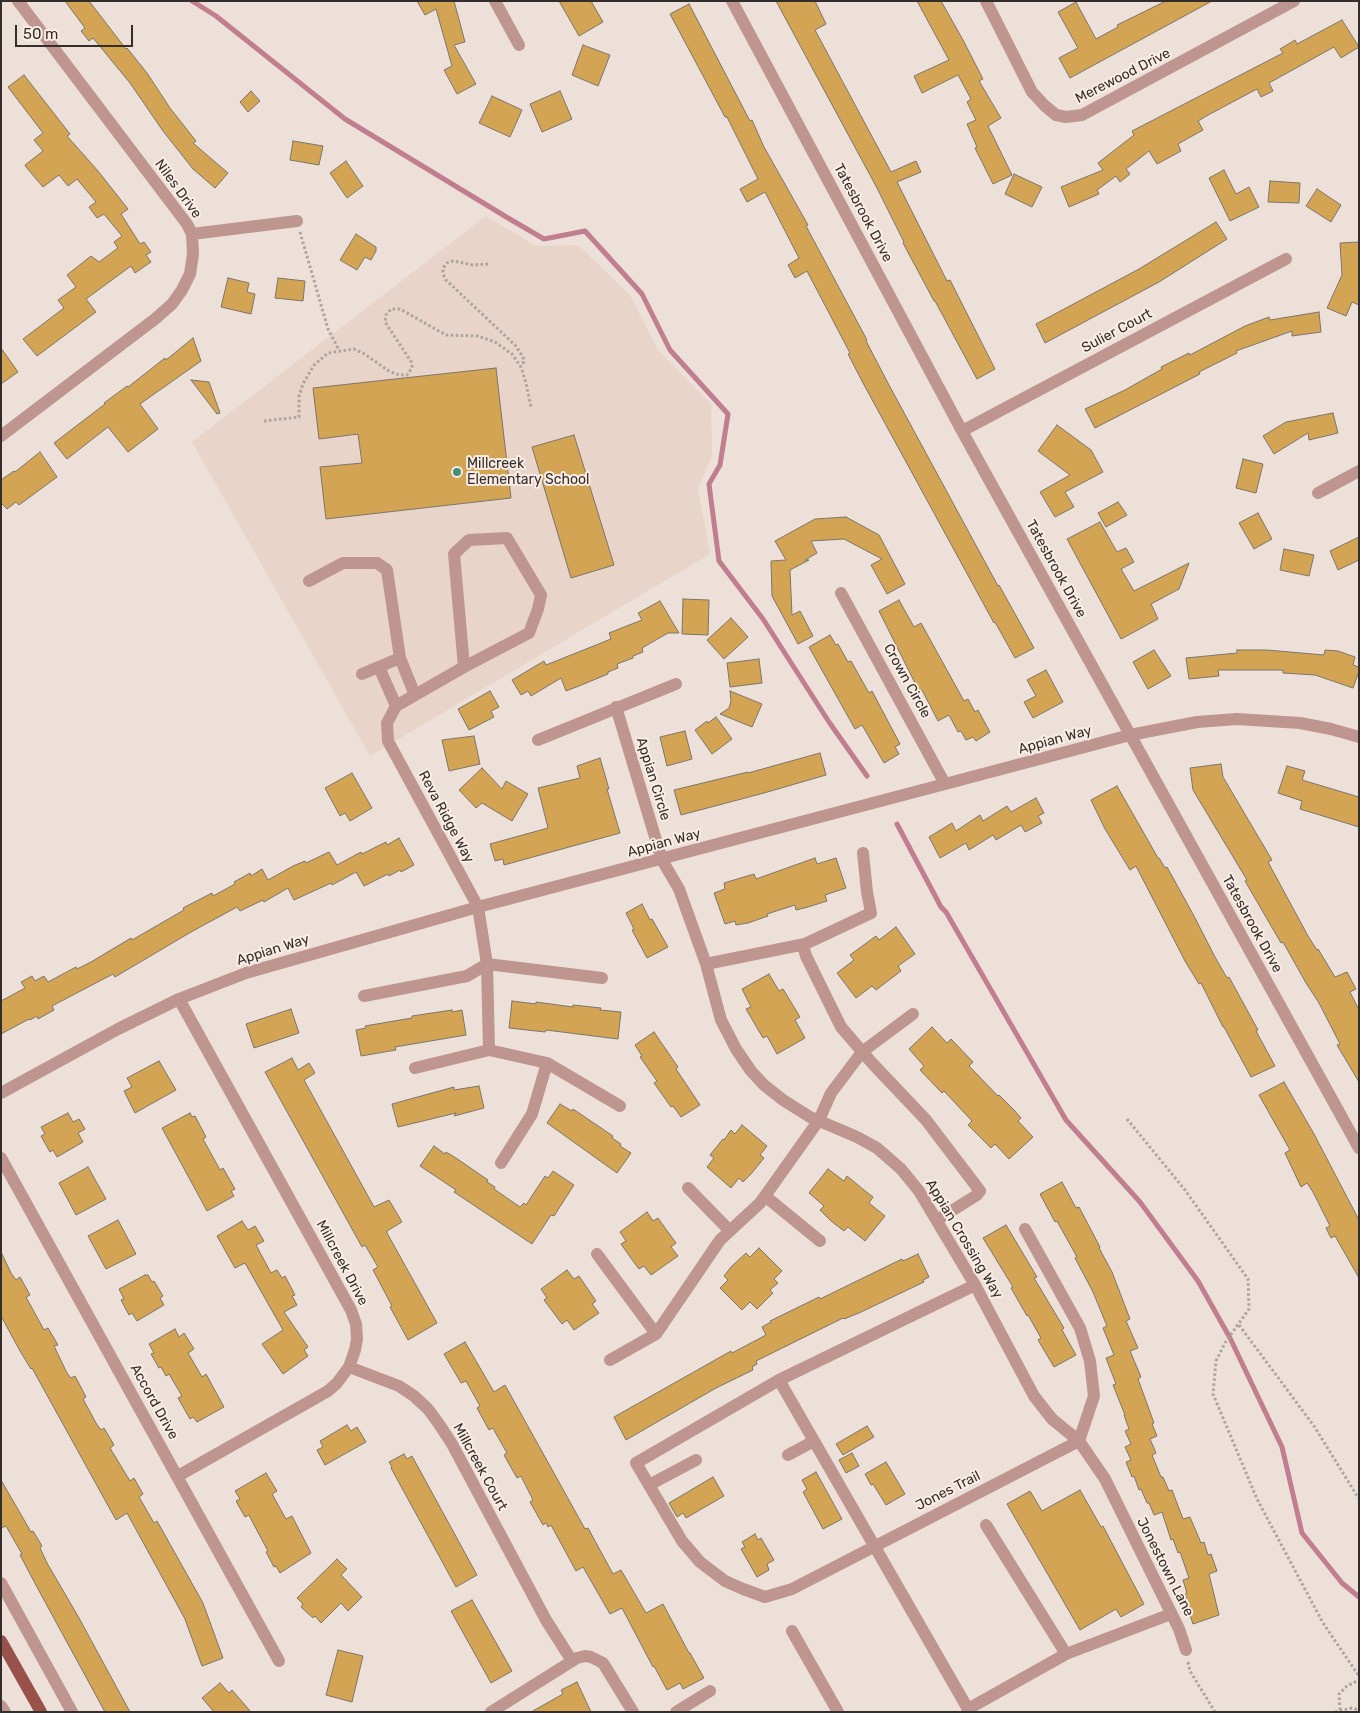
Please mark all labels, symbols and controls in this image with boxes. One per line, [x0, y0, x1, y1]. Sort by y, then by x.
scale bar [18, 15, 135, 47]
text: 50 m [23, 25, 58, 43]
street label: Merewood Drive [1073, 45, 1173, 107]
street label: Niles Drive [151, 156, 205, 222]
street label: Tatesbrook Drive [830, 161, 896, 265]
street label: Sulier Court [1079, 305, 1155, 357]
place label: Millcreek Elementary School [467, 456, 590, 488]
marker: Millcreek Elementary School [451, 466, 463, 478]
street label: Tatesbrook Drive [1022, 517, 1090, 621]
street label: Crown Circle [880, 641, 934, 721]
street label: Appian Way [1016, 722, 1094, 758]
street label: Appian Circle [632, 735, 674, 823]
street label: Reva Ridge Way [415, 768, 477, 866]
street label: Appian Way [625, 825, 703, 861]
street label: Tatesbrook Drive [1218, 872, 1286, 976]
street label: Appian Way [235, 931, 311, 969]
street label: Appian Crossing Way [922, 1176, 1006, 1302]
street label: Millcreek Drive [312, 1217, 372, 1309]
street label: Accord Drive [126, 1361, 182, 1443]
street label: Millcreek Court [449, 1420, 511, 1514]
street label: Jones Trail [913, 1468, 983, 1514]
street label: Jonestown Lane [1133, 1515, 1197, 1619]

